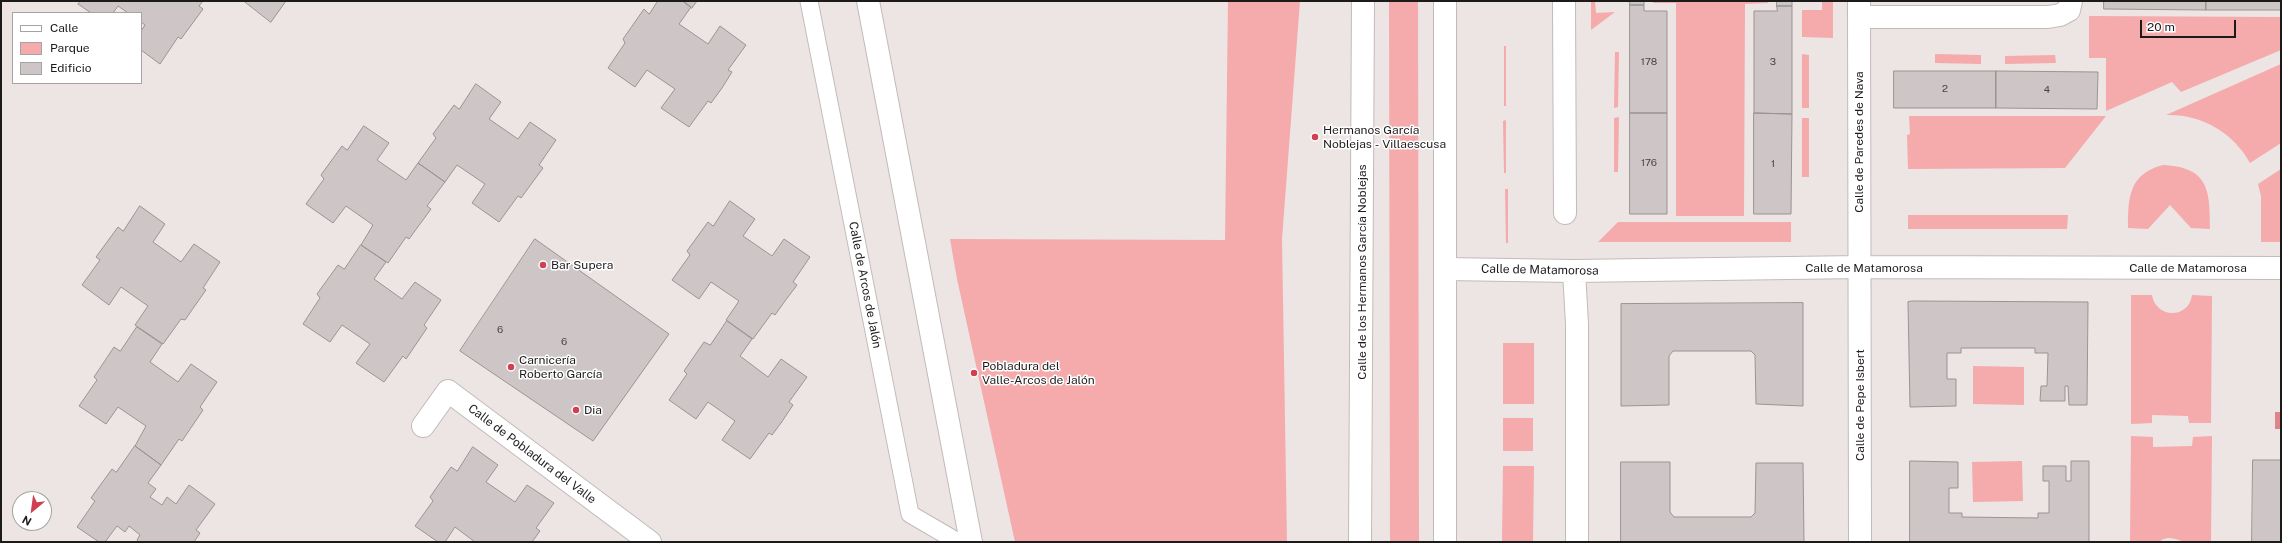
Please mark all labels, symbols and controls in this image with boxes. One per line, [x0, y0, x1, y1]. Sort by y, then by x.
legend [12, 12, 142, 84]
scale bar [2142, 12, 2238, 38]
text: 20 m [2147, 20, 2175, 34]
text: Calle [50, 21, 78, 35]
text: Parque [50, 41, 90, 55]
house number: 178 [1641, 56, 1657, 68]
house number: 3 [1770, 56, 1776, 68]
text: Edificio [50, 61, 92, 75]
street label: Calle de Paredes de Nava [1852, 71, 1866, 213]
house number: 2 [1942, 83, 1948, 95]
house number: 4 [2044, 84, 2050, 96]
place label: Hermanos García Noblejas - Villaescusa [1323, 123, 1446, 151]
marker: Hermanos García Noblejas - Villaescusa [1310, 132, 1320, 142]
house number: 176 [1641, 157, 1657, 169]
house number: 1 [1771, 158, 1775, 170]
street label: Calle de los Hermanos García Noblejas [1355, 164, 1369, 380]
street label: Calle de Arcos de Jalón [846, 220, 884, 350]
place label: Bar Supera [551, 258, 613, 272]
marker: Bar Supera [538, 260, 548, 270]
street label: Calle de Matamorosa [1805, 261, 1923, 275]
street label: Calle de Matamorosa [2129, 261, 2247, 275]
street label: Calle de Matamorosa [1481, 262, 1599, 278]
house number: 6 [497, 324, 503, 336]
house number: 6 [561, 336, 567, 348]
street label: Calle de Pepe Isbert [1853, 349, 1867, 461]
place label: Carnicería Roberto García [519, 353, 602, 381]
place label: Pobladura del Valle-Arcos de Jalón [982, 359, 1095, 387]
marker: Carnicería Roberto García [506, 362, 516, 372]
marker: Pobladura del Valle-Arcos de Jalón [969, 368, 979, 378]
street label: Calle de Pobladura del Valle [465, 401, 599, 507]
place label: Dia [584, 403, 602, 417]
marker: Dia [571, 405, 581, 415]
north arrow [12, 491, 52, 531]
text: N [20, 513, 33, 528]

